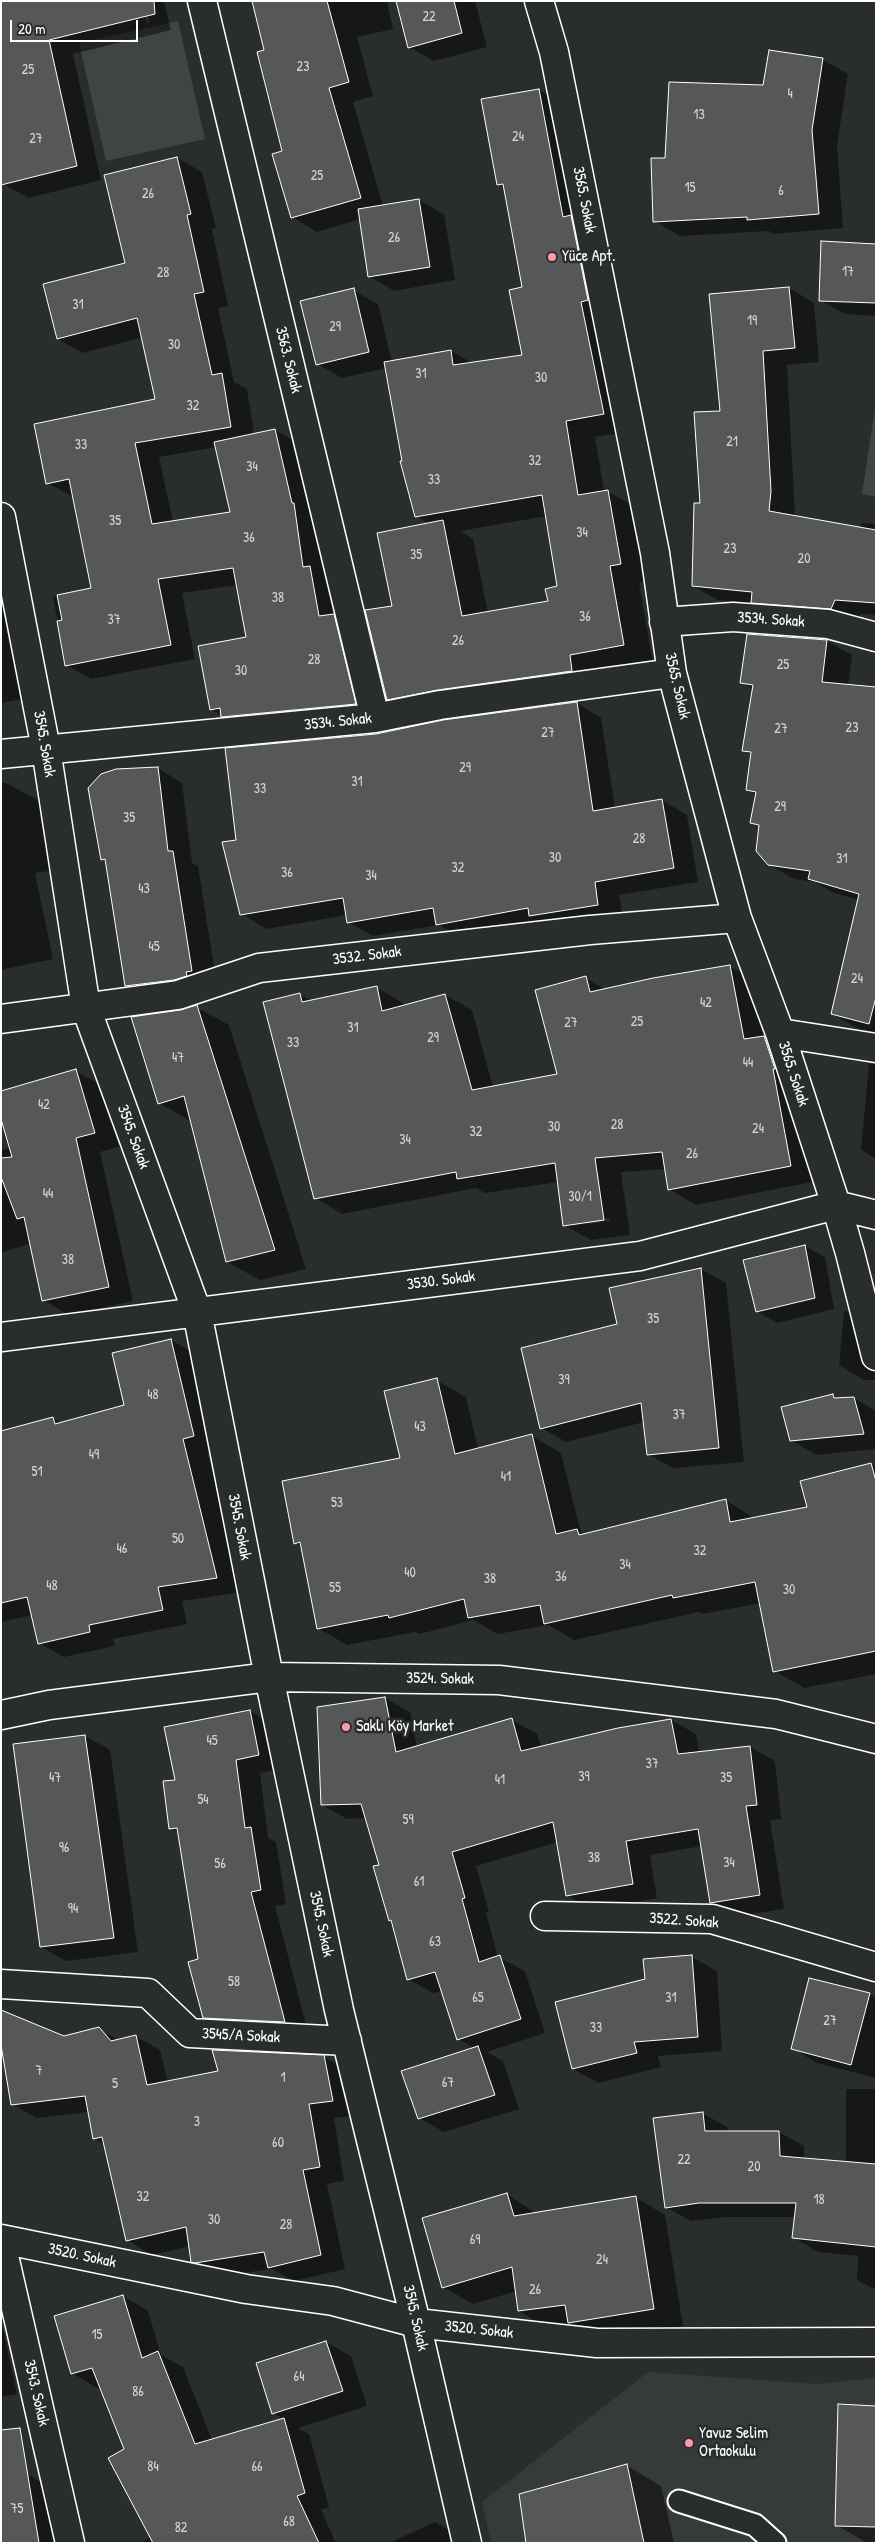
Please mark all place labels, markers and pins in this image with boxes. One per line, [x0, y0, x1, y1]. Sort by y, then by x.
place label: Yüce Apt. [562, 247, 615, 267]
marker: Yüce Apt. [546, 251, 558, 263]
place label: Saklı Köy Market [356, 1717, 454, 1737]
marker: Saklı Köy Market [340, 1721, 352, 1733]
place label: Yavuz Selim Ortaokulu [699, 2424, 768, 2462]
marker: Yavuz Selim Ortaokulu [683, 2437, 695, 2449]

